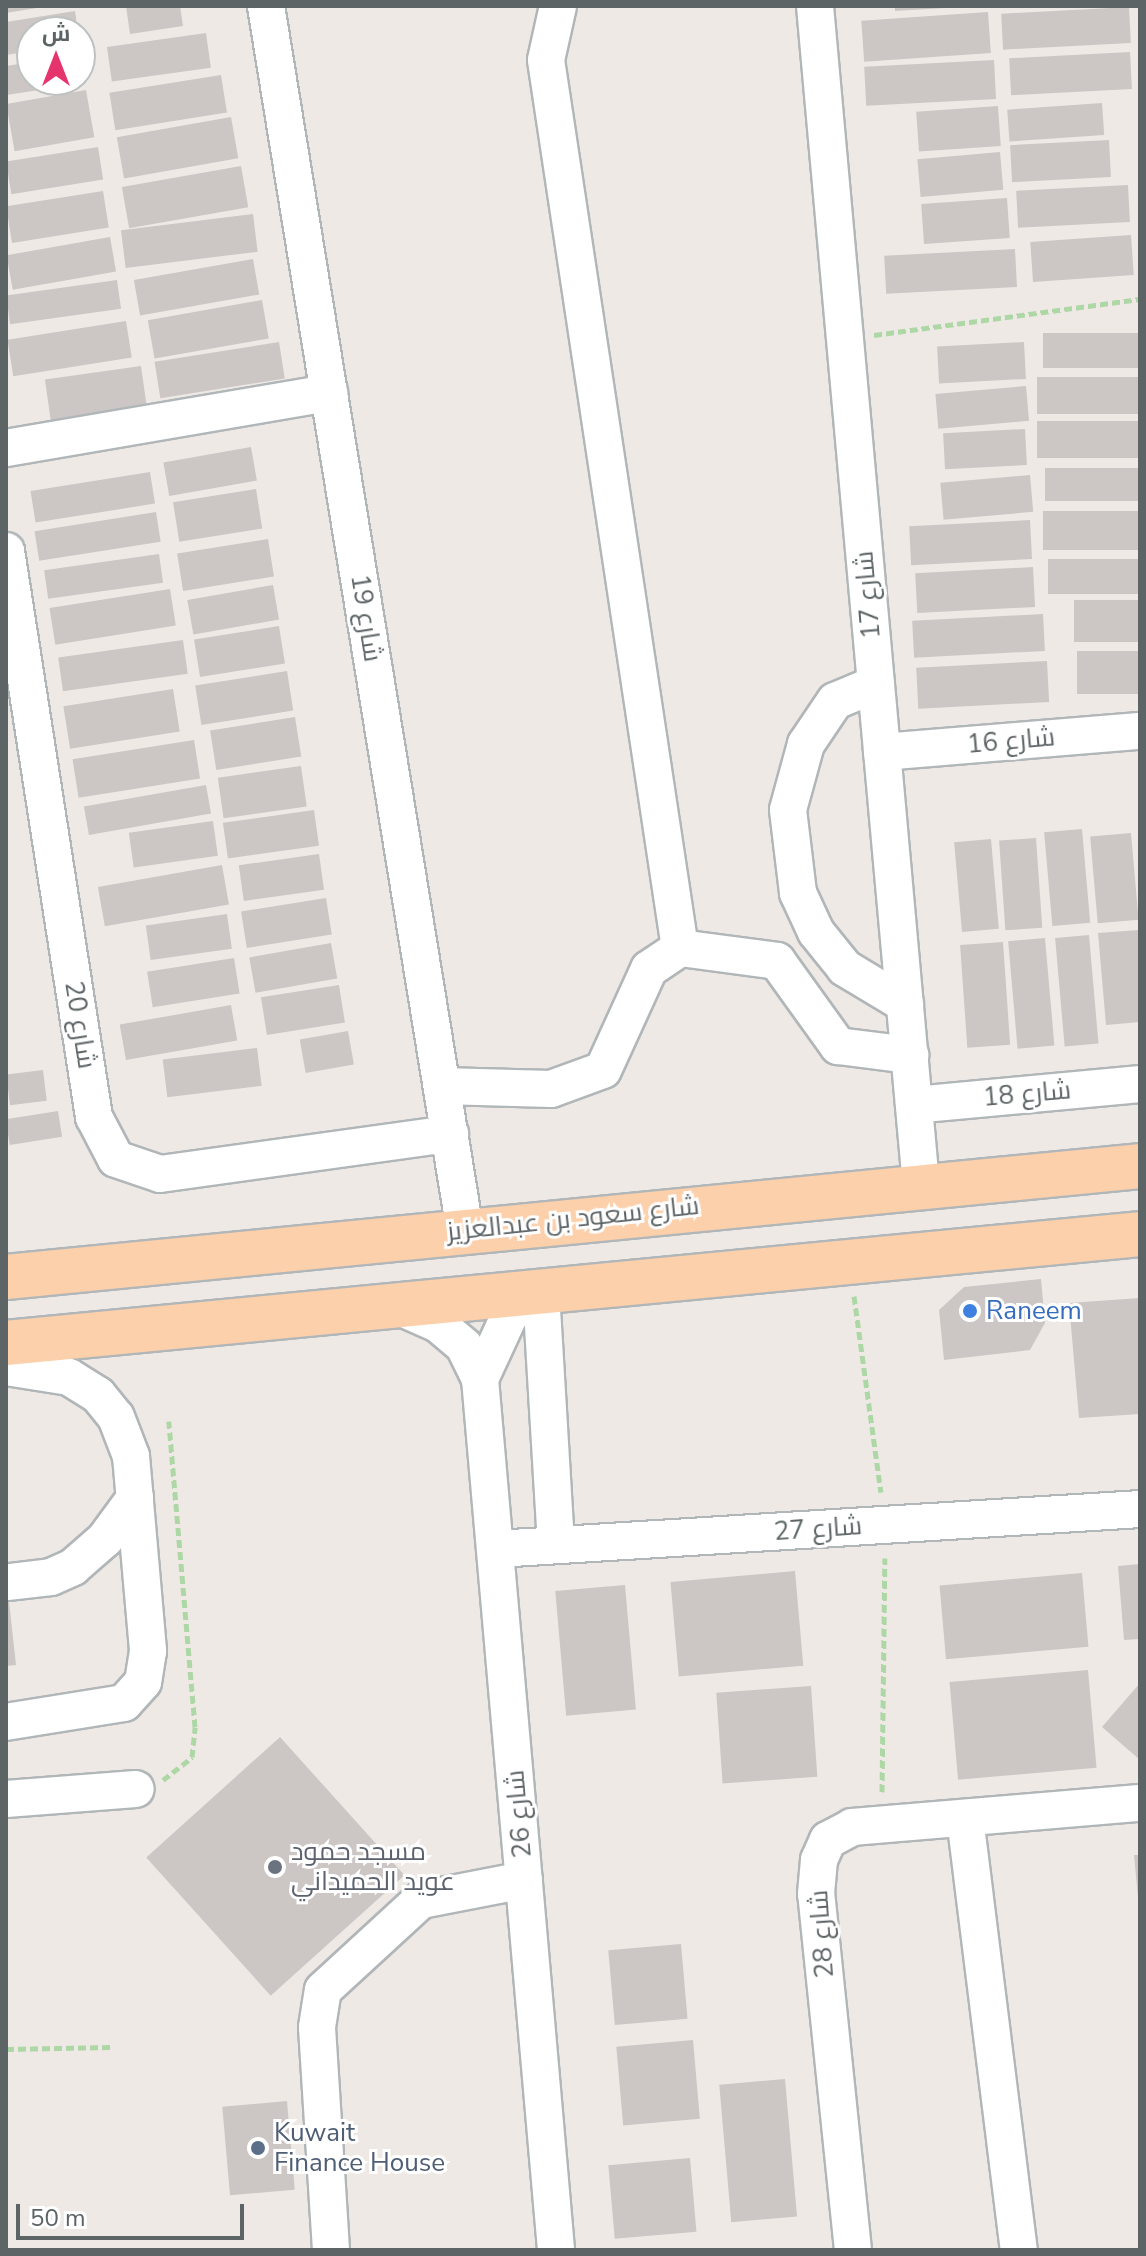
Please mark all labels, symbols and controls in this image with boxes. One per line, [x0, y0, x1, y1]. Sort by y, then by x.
north arrow [16, 16, 96, 96]
text: ش [42, 19, 70, 49]
street label: شارع 17 [849, 550, 887, 640]
street label: شارع 19 [344, 572, 388, 664]
street label: شارع 16 [966, 722, 1056, 760]
street label: شارع 20 [58, 979, 102, 1071]
street label: شارع 18 [982, 1075, 1072, 1113]
street label: شارع سعود بن عبدالعزيز [445, 1190, 701, 1248]
place label: Raneem [986, 1295, 1082, 1327]
marker: Raneem [961, 1302, 979, 1320]
street label: شارع 27 [773, 1510, 863, 1548]
street label: شارع 26 [500, 1769, 538, 1859]
place label: مسجد حمود عويد الحميداني [291, 1836, 455, 1898]
marker: مسجد حمود عويد الحميداني [266, 1858, 284, 1876]
street label: شارع 28 [803, 1889, 841, 1979]
place label: Kuwait Finance House [274, 2117, 445, 2178]
marker: Kuwait Finance House [249, 2139, 267, 2157]
scale bar [20, 2188, 248, 2238]
text: 50 m [30, 2202, 86, 2234]

